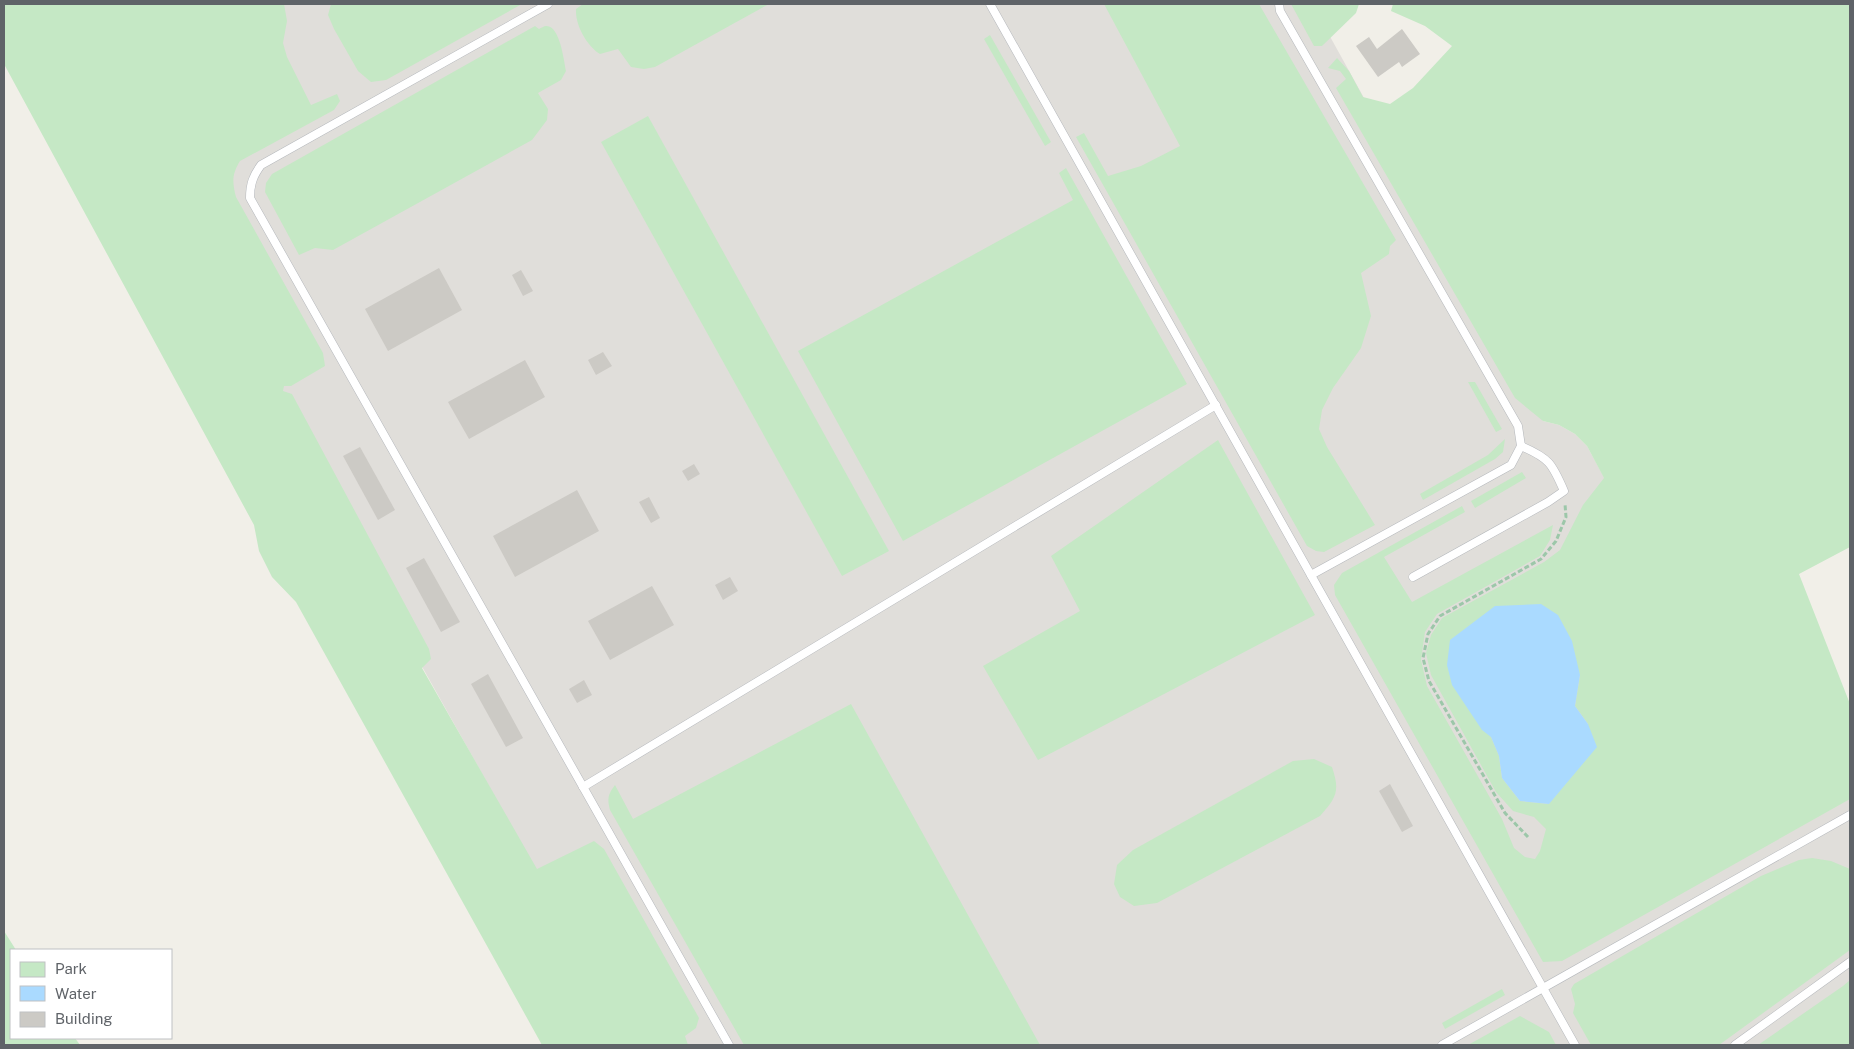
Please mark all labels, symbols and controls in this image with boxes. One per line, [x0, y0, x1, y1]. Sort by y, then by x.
legend [10, 949, 172, 1039]
text: Park [55, 960, 87, 977]
text: Water [55, 985, 97, 1002]
text: Building [55, 1010, 113, 1027]

